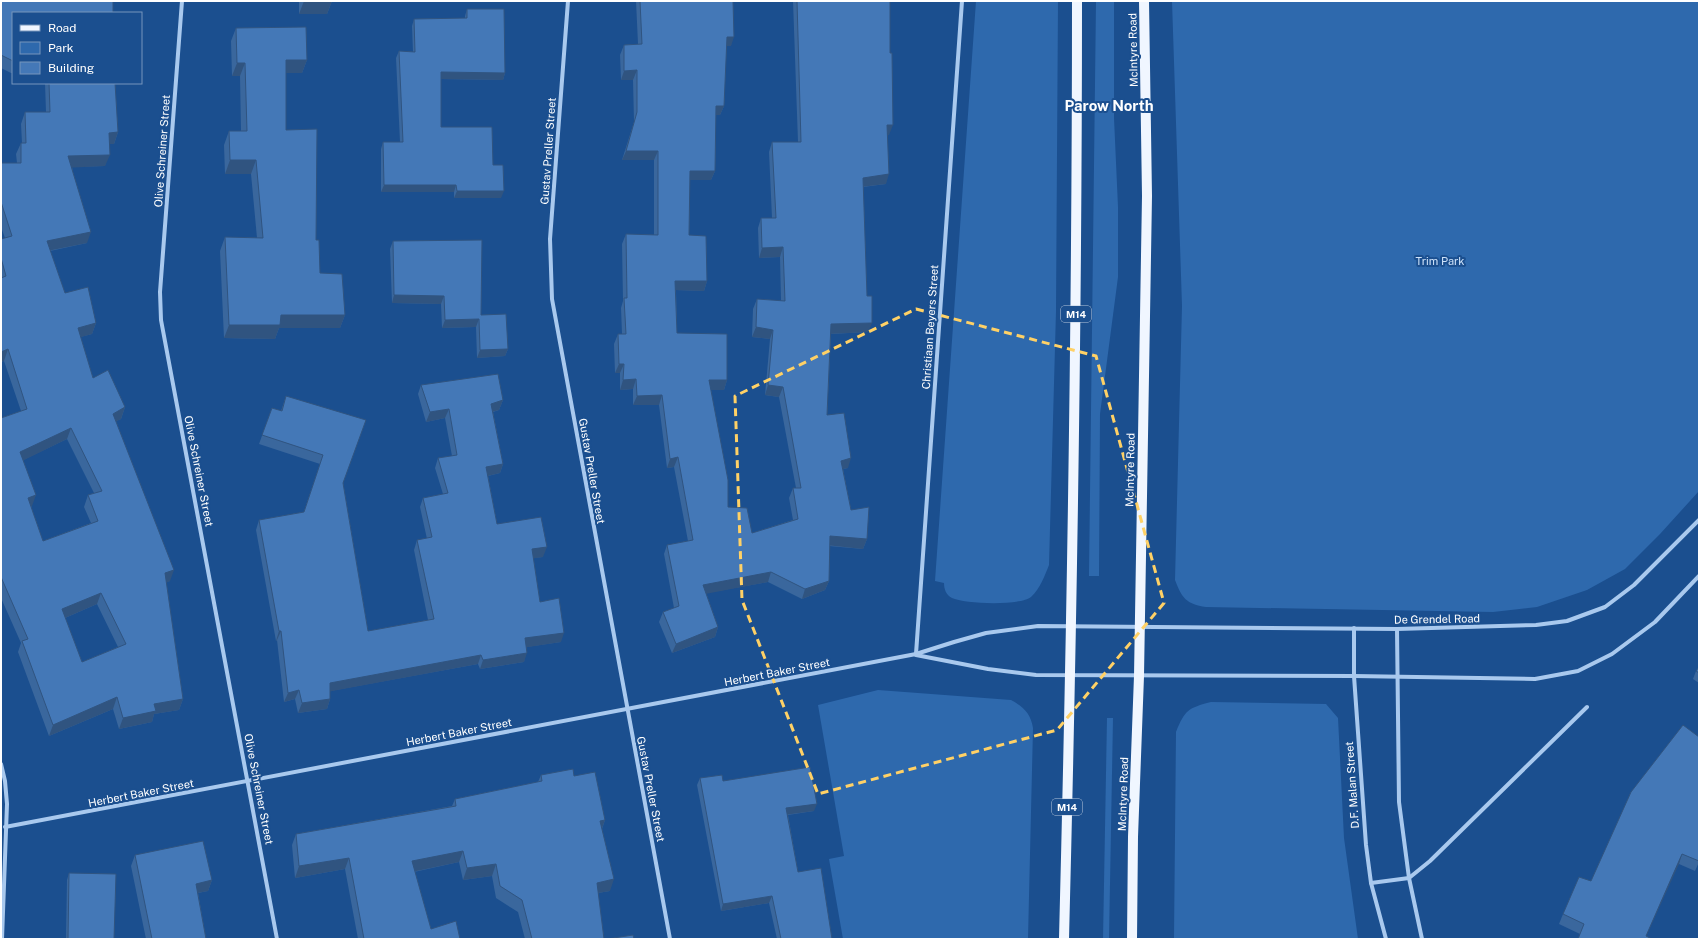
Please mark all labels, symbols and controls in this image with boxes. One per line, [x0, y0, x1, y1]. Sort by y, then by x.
legend [12, 12, 142, 84]
street label: McIntyre Road [1126, 13, 1140, 87]
text: Road [48, 21, 76, 35]
text: Park [48, 41, 74, 55]
text: Building [48, 61, 94, 75]
street label: Olive Schreiner Street [152, 94, 172, 208]
street label: Gustav Preller Street [538, 97, 558, 205]
district label: Parow North [1064, 97, 1154, 114]
park label: Trim Park [1416, 255, 1464, 267]
street label: Christiaan Beyers Street [920, 264, 940, 390]
road number: M14 [1061, 306, 1091, 322]
street label: Olive Schreiner Street [182, 414, 216, 528]
street label: Gustav Preller Street [577, 417, 607, 525]
street label: McIntyre Road [1123, 433, 1137, 507]
street label: De Grendel Road [1394, 612, 1480, 626]
street label: Herbert Baker Street [723, 656, 831, 688]
street label: Herbert Baker Street [405, 716, 513, 748]
street label: Olive Schreiner Street [242, 732, 276, 846]
street label: Gustav Preller Street [635, 735, 667, 843]
street label: D.F. Malan Street [1343, 741, 1361, 829]
street label: McIntyre Road [1116, 757, 1130, 831]
street label: Herbert Baker Street [87, 777, 195, 809]
road number: M14 [1052, 799, 1082, 815]

